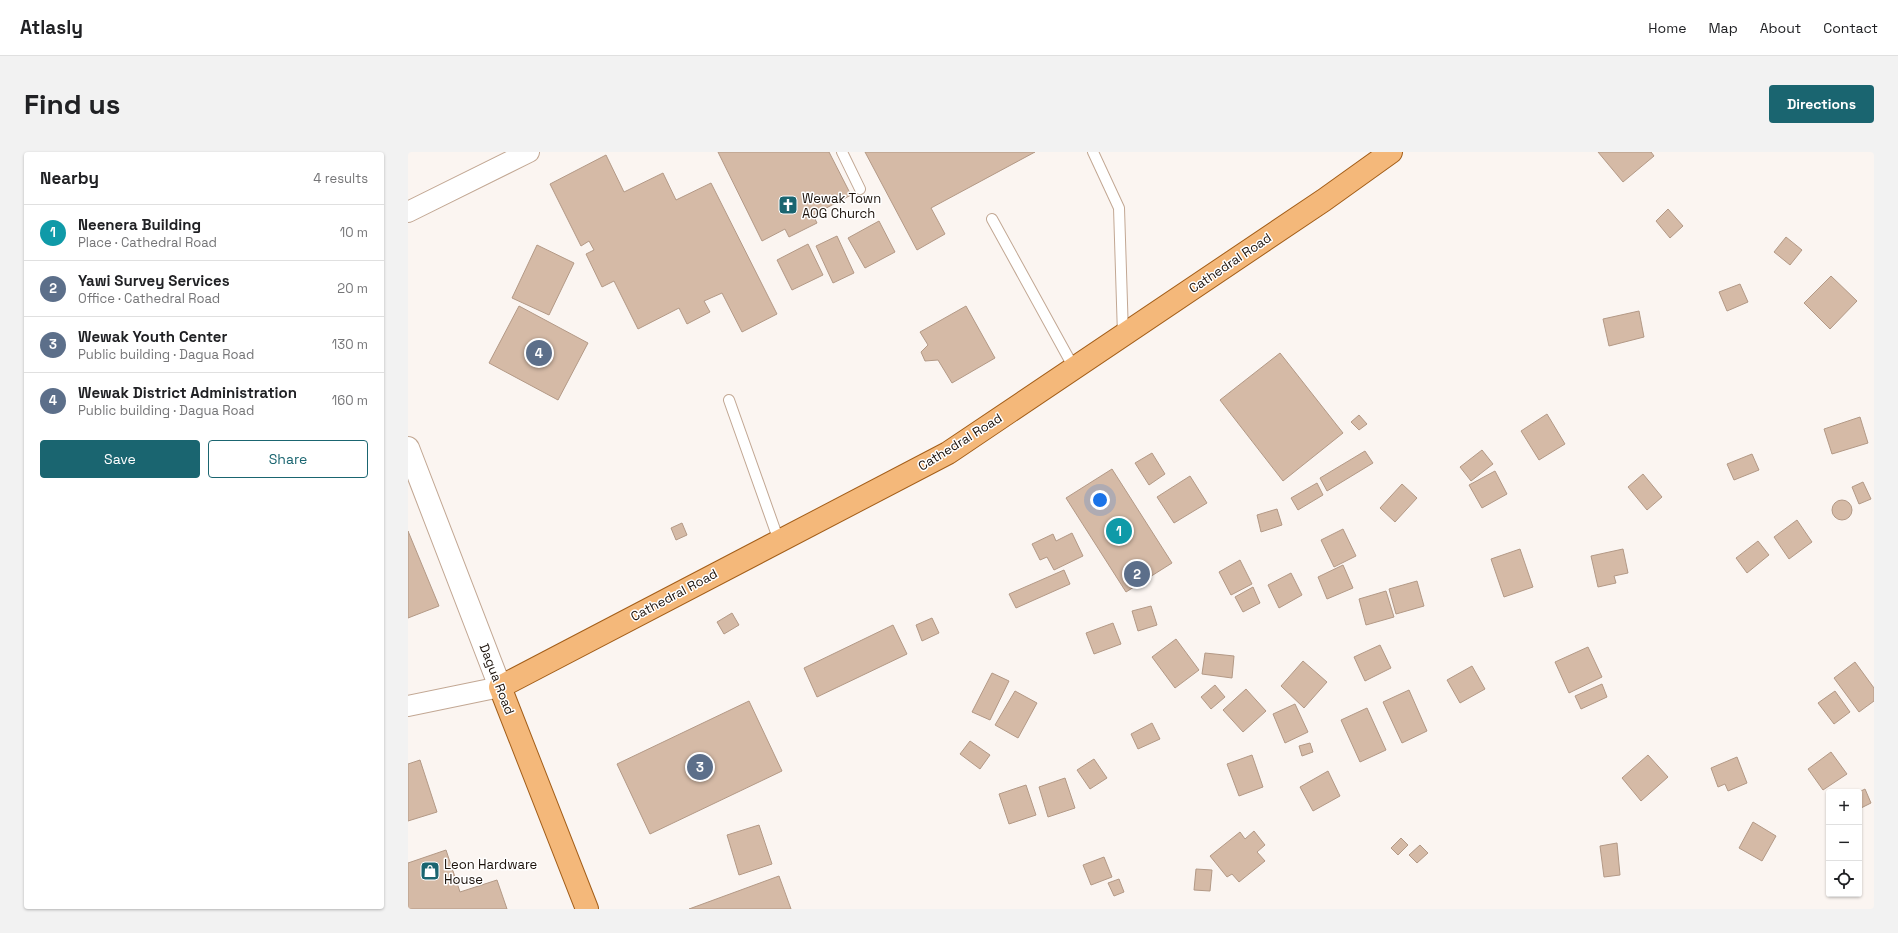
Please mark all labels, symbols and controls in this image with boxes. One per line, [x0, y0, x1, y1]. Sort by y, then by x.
text: Atlasly [20, 15, 83, 40]
text: Home [1648, 19, 1686, 37]
text: Map [1708, 19, 1738, 37]
text: About [1760, 19, 1801, 37]
text: Contact [1823, 19, 1878, 37]
button: Directions [1769, 85, 1874, 123]
text: Find us [24, 86, 121, 122]
text: Nearby [40, 167, 99, 189]
text: 4 results [313, 170, 368, 187]
place label: Wewak Town AOG Church [802, 190, 881, 222]
church icon: Wewak Town AOG Church [777, 194, 799, 216]
text: Neenera Building [78, 215, 201, 234]
text: 1 [50, 224, 56, 241]
text: 10 m [340, 224, 368, 241]
street label: Cathedral Road [1185, 229, 1275, 297]
text: Place · Cathedral Road [78, 234, 217, 251]
text: Yawi Survey Services [78, 271, 230, 290]
text: 2 [49, 280, 57, 297]
text: 20 m [337, 280, 368, 297]
text: Office · Cathedral Road [78, 290, 220, 307]
text: Wewak Youth Center [78, 327, 227, 346]
text: 3 [49, 336, 57, 353]
text: 130 m [332, 336, 368, 353]
pin: 4 [526, 338, 552, 368]
text: Public building · Dagua Road [78, 346, 254, 363]
text: Wewak District Administration [78, 383, 297, 402]
text: 4 [49, 392, 57, 409]
text: 160 m [332, 392, 368, 409]
text: Public building · Dagua Road [78, 402, 254, 419]
street label: Cathedral Road [915, 409, 1005, 475]
button: Save [40, 440, 200, 478]
button: Share [208, 440, 368, 478]
your location [1090, 490, 1110, 510]
pin: 1 [1106, 516, 1132, 546]
pin: 2 [1124, 559, 1150, 589]
street label: Cathedral Road [628, 565, 720, 625]
street label: Dagua Road [476, 641, 518, 717]
pin: 3 [687, 752, 713, 782]
map controls [1826, 789, 1862, 897]
button: + [1826, 789, 1862, 825]
button: − [1826, 825, 1862, 861]
place label: Leon Hardware House [444, 856, 537, 888]
shop icon: Leon Hardware House [419, 860, 441, 882]
button: locate [1826, 861, 1862, 897]

